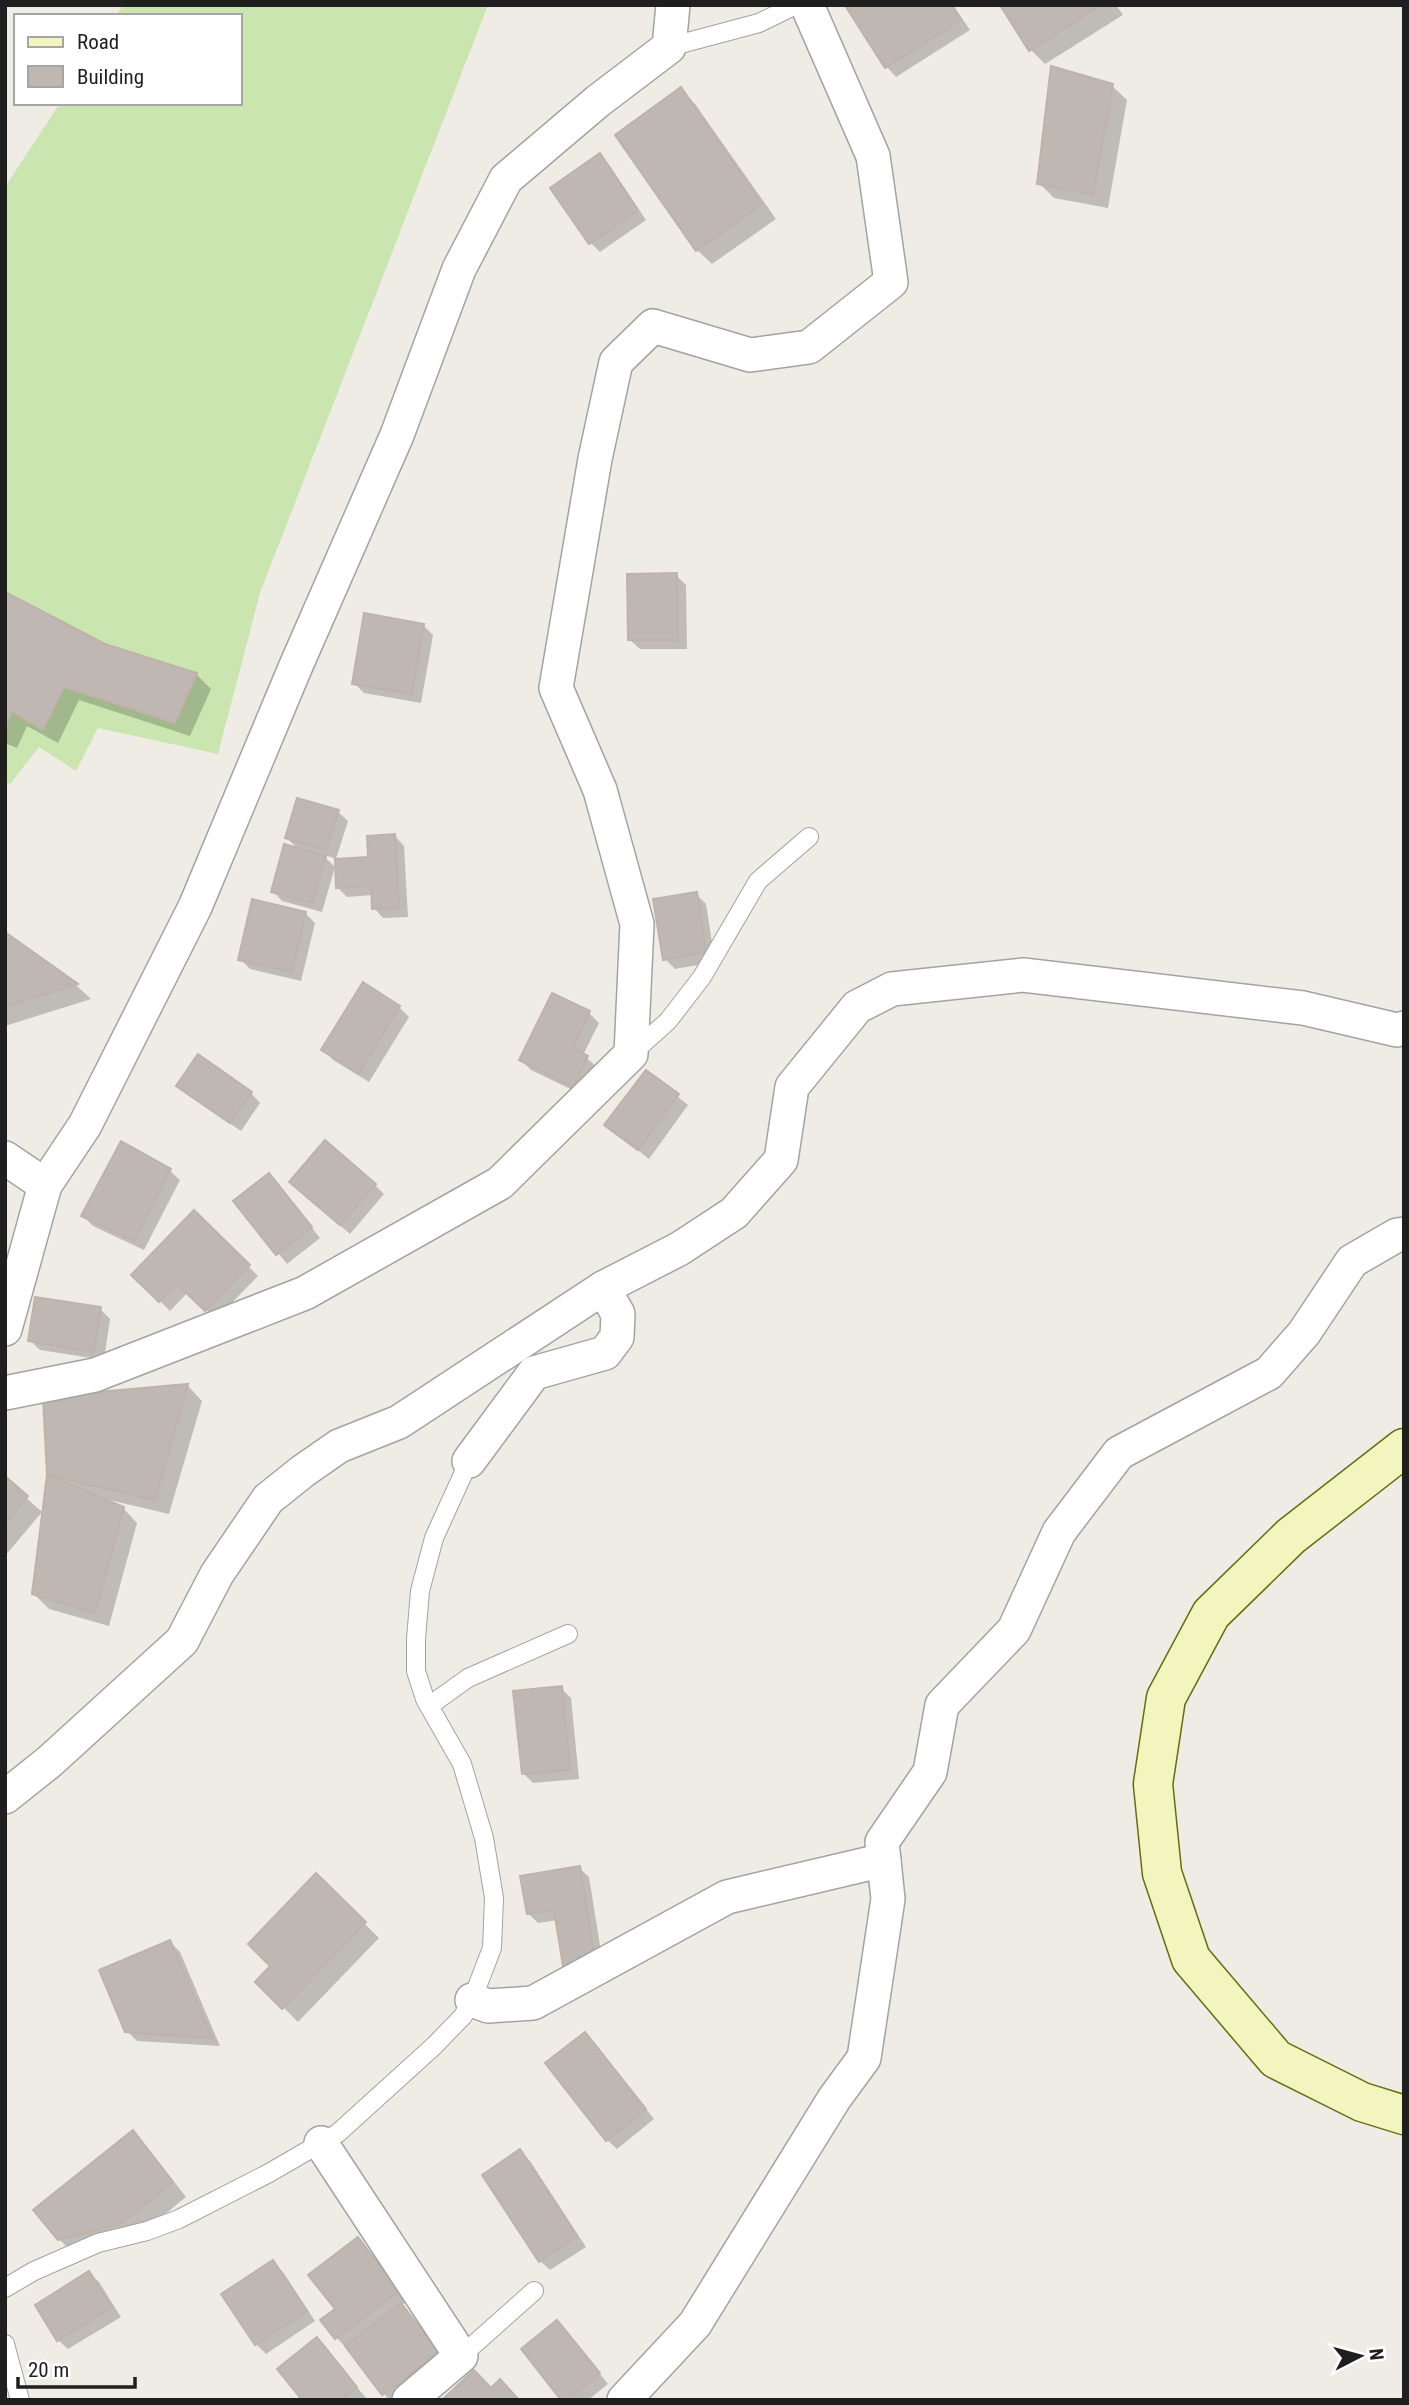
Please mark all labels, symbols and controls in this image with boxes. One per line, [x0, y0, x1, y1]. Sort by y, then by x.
legend [14, 14, 242, 105]
text: Road [77, 30, 119, 54]
text: Building [77, 65, 144, 89]
north arrow [1325, 2321, 1395, 2391]
scale bar [18, 2346, 135, 2390]
text: N [1364, 2347, 1388, 2361]
text: 20 m [28, 2358, 69, 2382]

